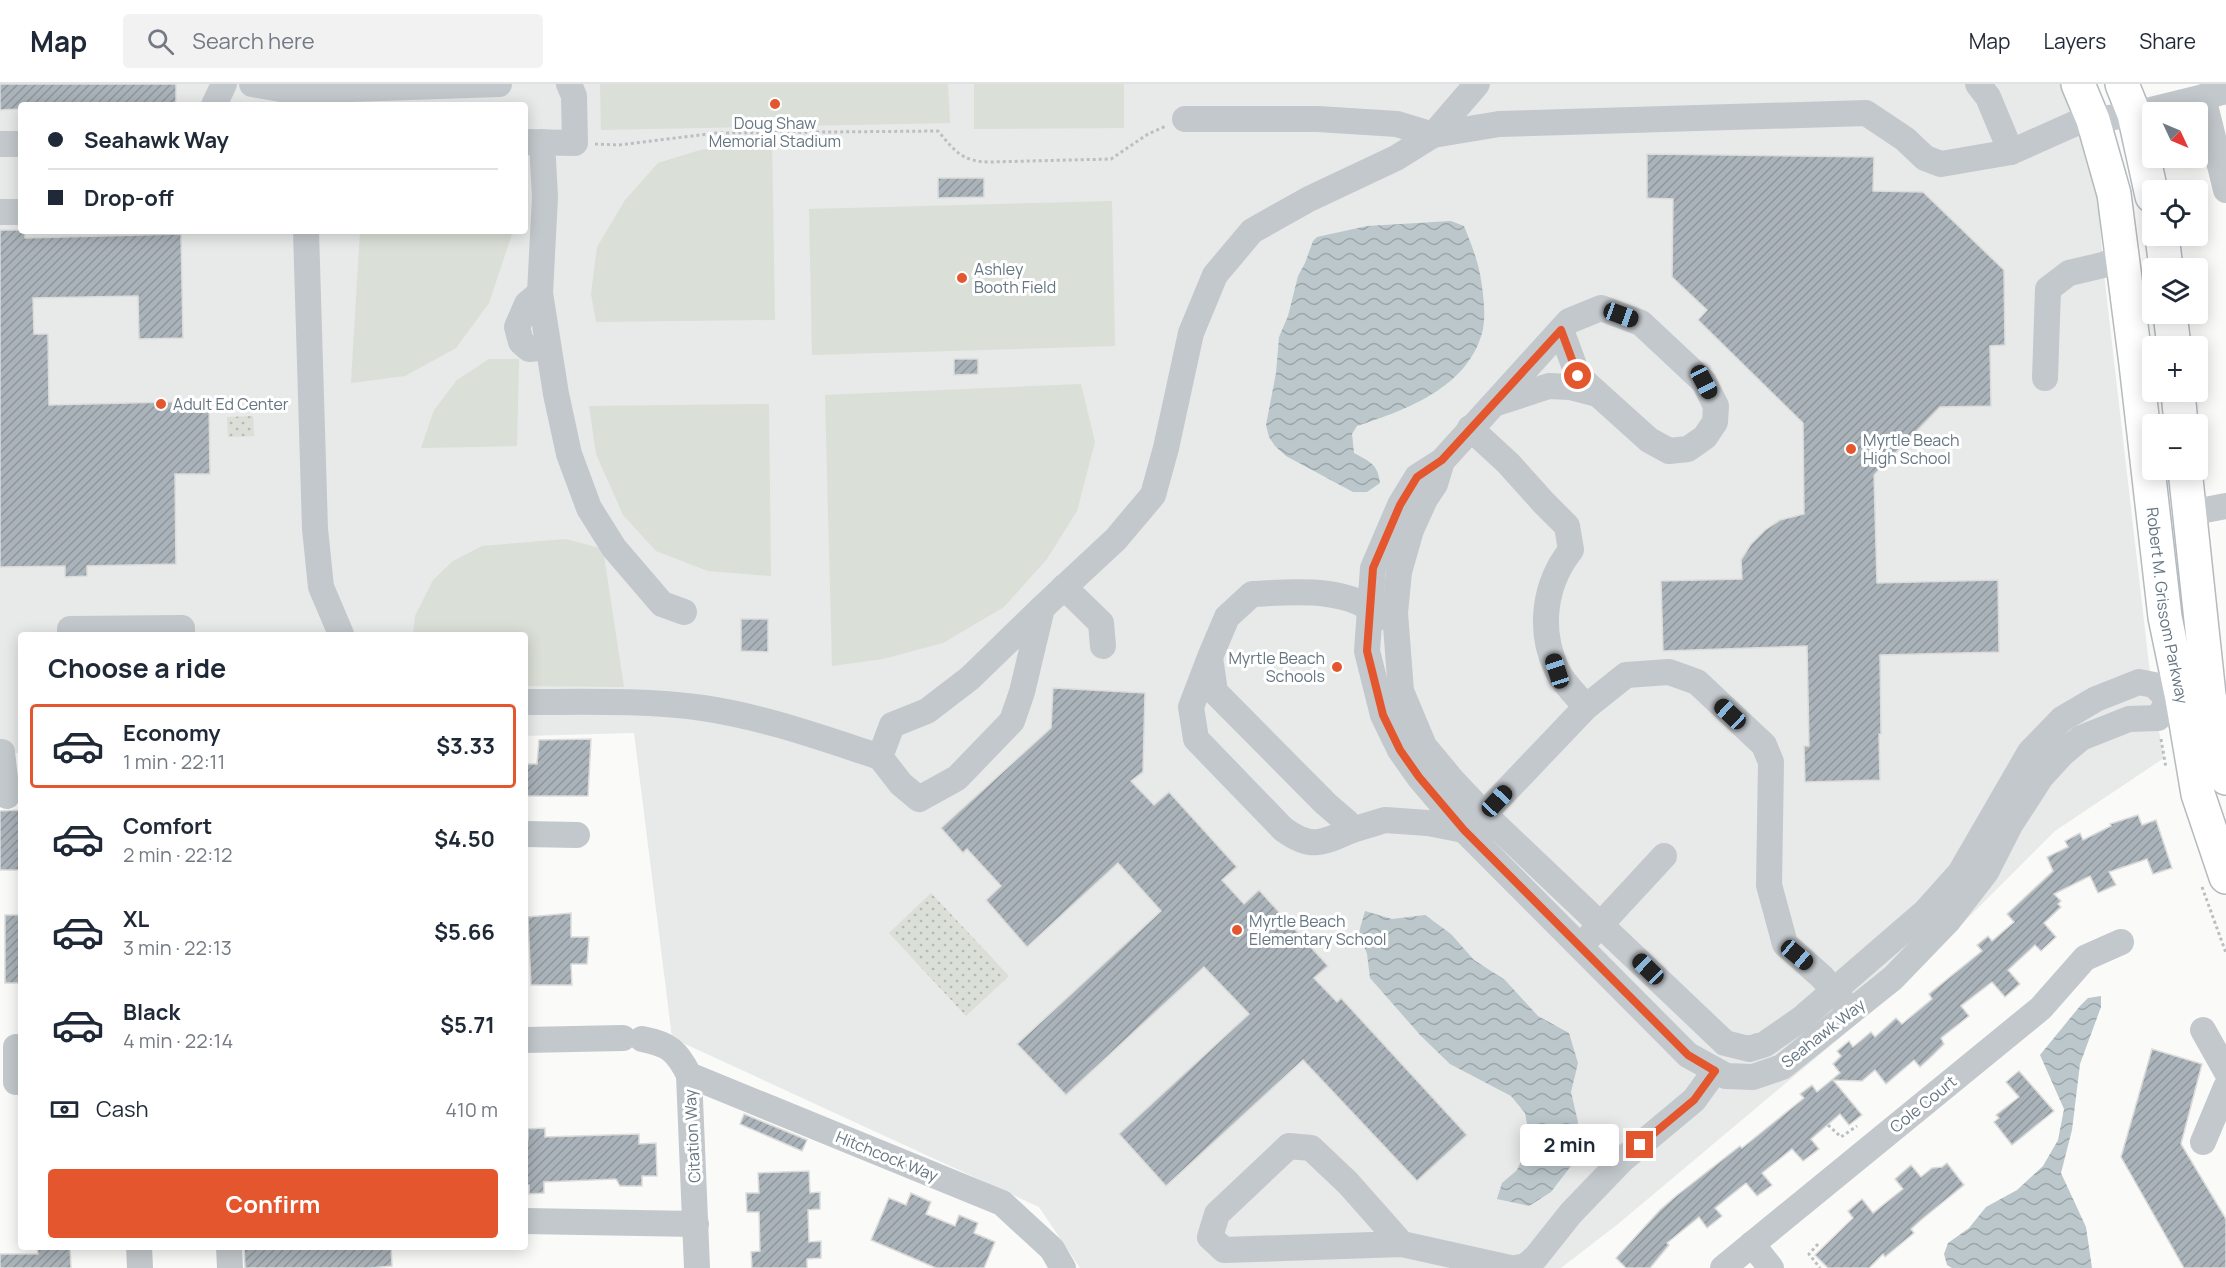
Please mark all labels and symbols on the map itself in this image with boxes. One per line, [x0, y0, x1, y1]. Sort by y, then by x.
marker: Doug Shaw Memorial Stadium [768, 97, 782, 111]
north arrow [2142, 102, 2208, 168]
place label: Doug Shaw Memorial Stadium [709, 112, 841, 152]
place label: Ashley Booth Field [974, 258, 1056, 298]
marker: Ashley Booth Field [955, 271, 969, 285]
car [1601, 300, 1641, 330]
route start [1564, 362, 1591, 389]
car [1688, 362, 1720, 402]
place label: Adult Ed Center [173, 393, 289, 415]
marker: Adult Ed Center [154, 397, 168, 411]
place label: Myrtle Beach High School [1863, 429, 1960, 469]
marker: Myrtle Beach High School [1844, 442, 1858, 456]
street label: Robert M. Grissom Parkway [2141, 506, 2194, 706]
place label: Myrtle Beach Schools [1228, 647, 1325, 687]
car [1543, 651, 1571, 691]
marker: Myrtle Beach Schools [1330, 660, 1344, 674]
car [1711, 695, 1749, 733]
car [1478, 782, 1516, 820]
place label: Myrtle Beach Elementary School [1249, 910, 1387, 950]
marker: Myrtle Beach Elementary School [1230, 923, 1244, 937]
car [1777, 937, 1817, 973]
car [1629, 950, 1667, 988]
street label: Seahawk Way [1777, 993, 1870, 1073]
street label: Cole Court [1885, 1070, 1961, 1138]
street label: Citation Way [679, 1088, 705, 1183]
callout: 2 min [1520, 1124, 1619, 1166]
street label: Hitchcock Way [833, 1126, 942, 1187]
route end [1626, 1131, 1653, 1158]

